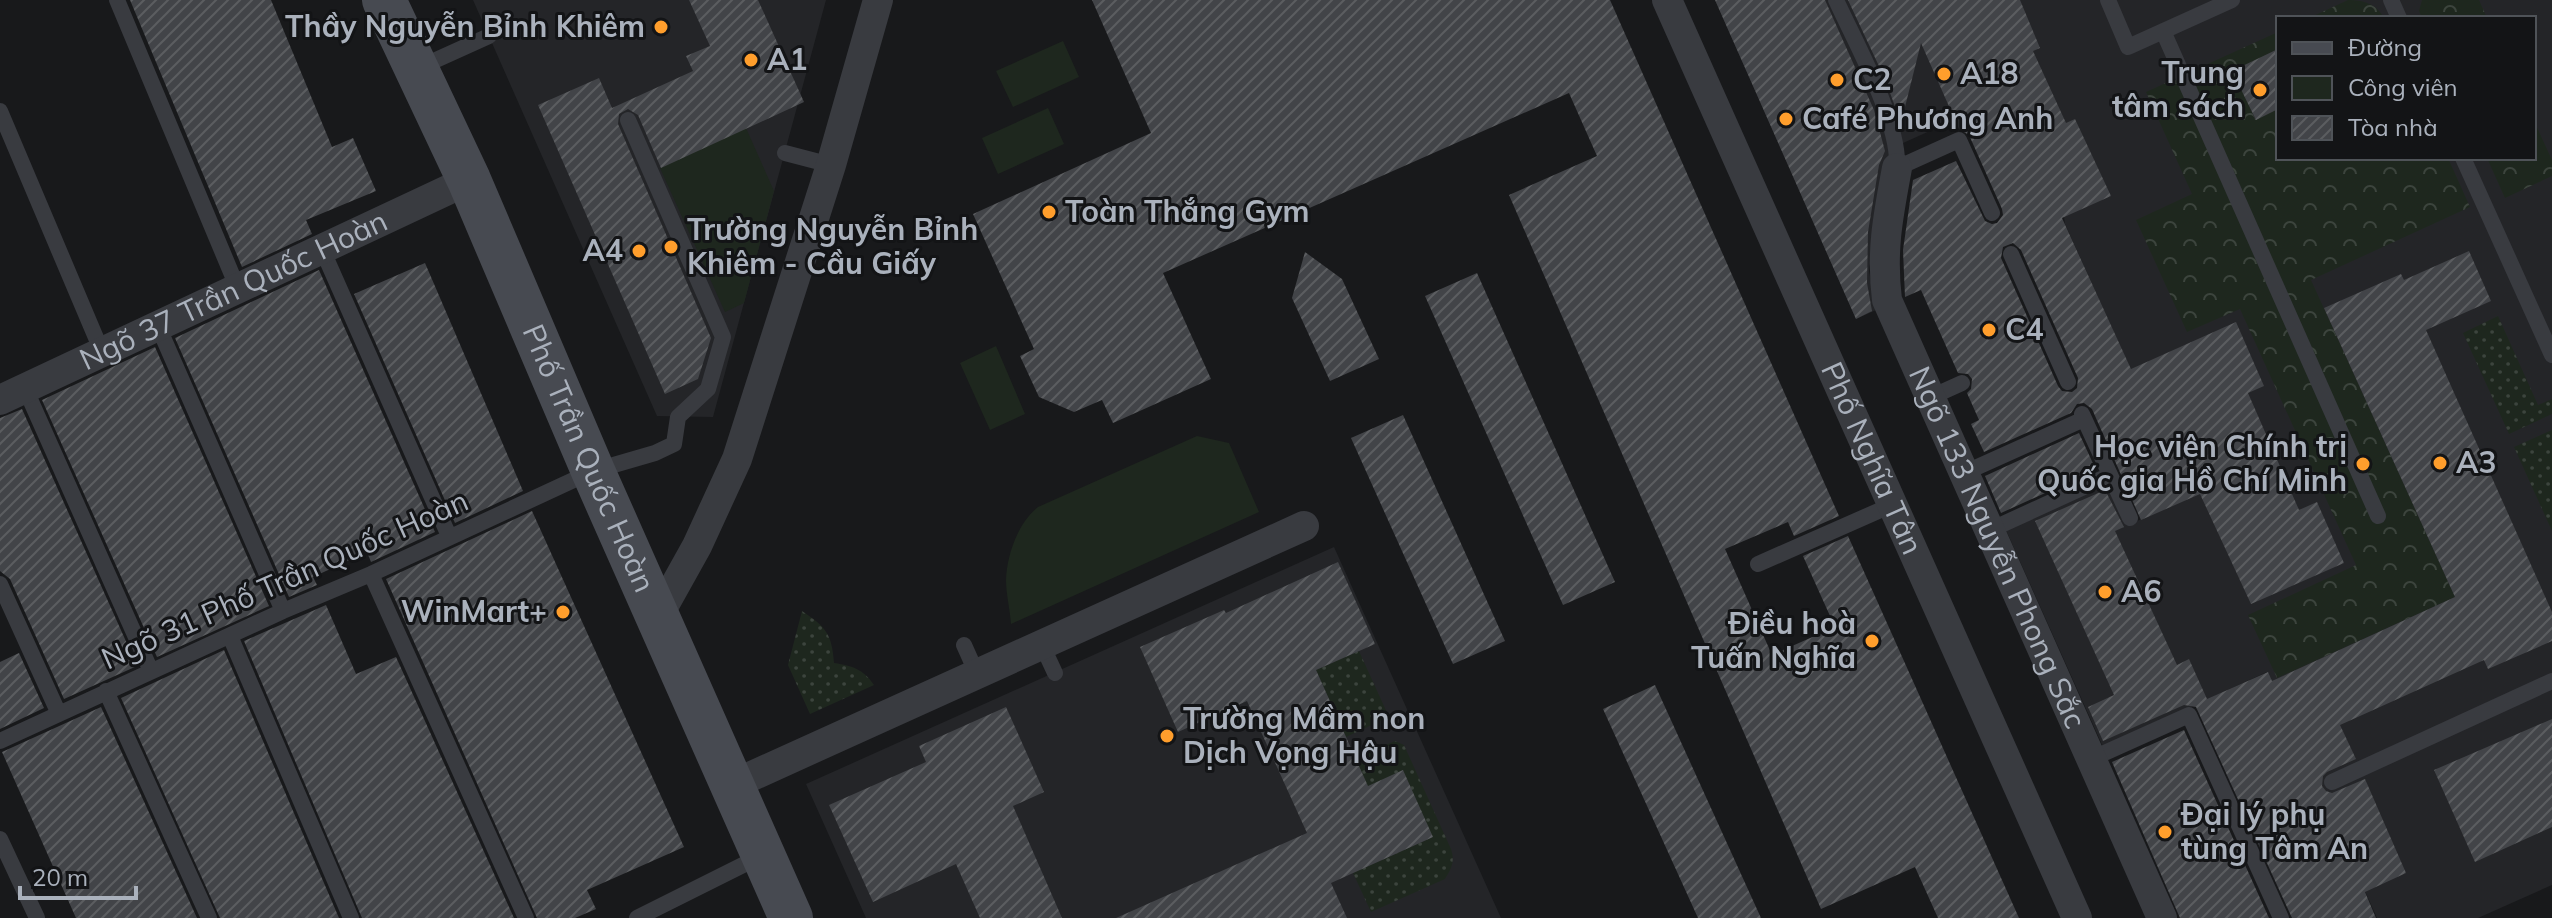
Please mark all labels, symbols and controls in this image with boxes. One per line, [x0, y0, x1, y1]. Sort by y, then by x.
place label: Thầy Nguyễn Bỉnh Khiêm [285, 7, 645, 45]
legend [2276, 16, 2536, 160]
marker: Thầy Nguyễn Bỉnh Khiêm [652, 18, 670, 36]
text: Đường [2348, 32, 2422, 62]
place label: A1 [767, 40, 808, 78]
marker: A1 [742, 51, 760, 69]
place label: Trung tâm sách [2112, 53, 2244, 125]
place label: A18 [1960, 54, 2019, 92]
place label: C2 [1853, 60, 1892, 98]
marker: A18 [1935, 65, 1953, 83]
marker: C2 [1828, 71, 1846, 89]
text: Công viên [2348, 72, 2458, 102]
marker: Trung tâm sách [2251, 81, 2269, 99]
place label: Café Phương Anh [1802, 99, 2053, 137]
marker: Café Phương Anh [1777, 110, 1795, 128]
text: Tòa nhà [2348, 112, 2438, 142]
place label: Toàn Thắng Gym [1065, 192, 1310, 230]
street label: Ngõ 37 Trần Quốc Hoàn [73, 201, 393, 378]
marker: Toàn Thắng Gym [1040, 203, 1058, 221]
place label: Trường Nguyễn Bỉnh Khiêm - Cầu Giấy [687, 210, 978, 282]
place label: A4 [583, 231, 623, 269]
marker: Trường Nguyễn Bỉnh Khiêm - Cầu Giấy [662, 238, 680, 256]
marker: A4 [630, 242, 648, 260]
place label: C4 [2005, 310, 2044, 348]
street label: Phố Trần Quốc Hoàn [515, 318, 664, 598]
marker: C4 [1980, 321, 1998, 339]
street label: Phố Nghĩa Tân [1813, 356, 1932, 560]
street label: Ngõ 133 Nguyễn Phong Sắc [1901, 360, 2095, 734]
place label: Học viện Chính trị Quốc gia Hồ Chí Minh [2037, 427, 2347, 499]
place label: A3 [2456, 443, 2497, 481]
marker: A3 [2431, 454, 2449, 472]
marker: Học viện Chính trị Quốc gia Hồ Chí Minh [2354, 455, 2372, 473]
street label: Ngõ 31 Phố Trần Quốc Hoàn [95, 481, 474, 677]
place label: A6 [2121, 572, 2162, 610]
marker: A6 [2096, 583, 2114, 601]
place label: WinMart+ [401, 592, 547, 630]
marker: WinMart+ [554, 603, 572, 621]
place label: Điều hoà Tuấn Nghĩa [1691, 604, 1856, 676]
marker: Điều hoà Tuấn Nghĩa [1863, 632, 1881, 650]
place label: Trường Mầm non Dịch Vọng Hậu [1183, 699, 1425, 771]
marker: Trường Mầm non Dịch Vọng Hậu [1158, 727, 1176, 745]
place label: Đại lý phụ tùng Tâm An [2180, 795, 2368, 867]
marker: Đại lý phụ tùng Tâm An [2156, 823, 2174, 841]
scale bar [20, 850, 136, 900]
text: 20 m [32, 862, 88, 892]

